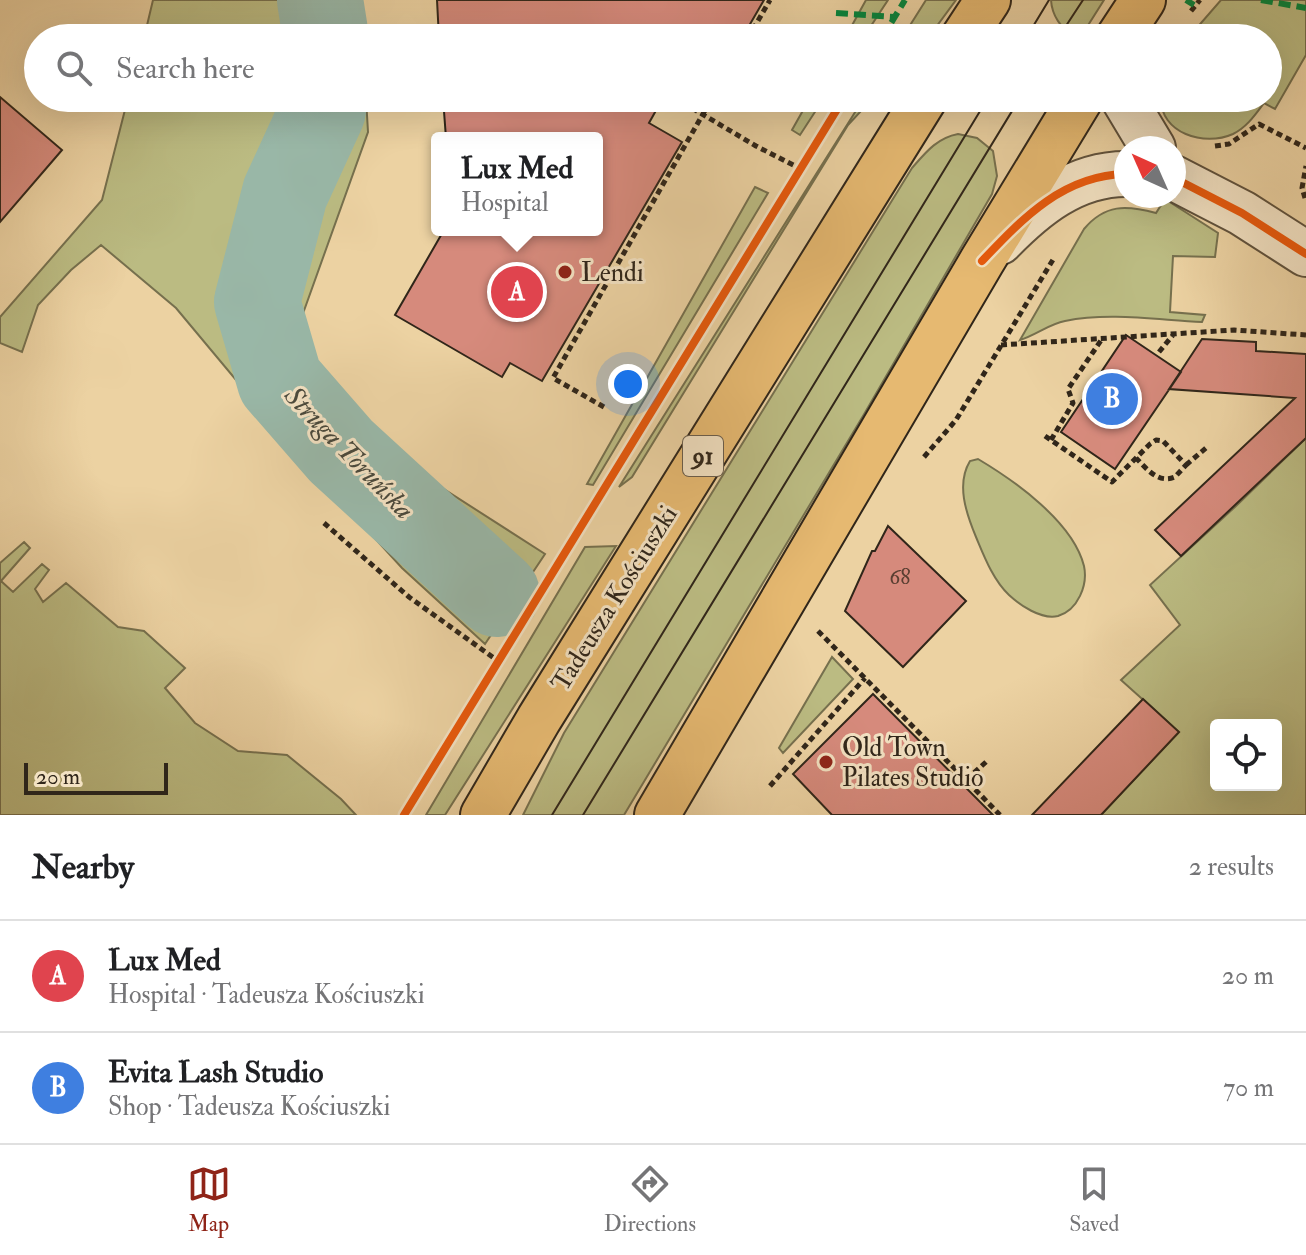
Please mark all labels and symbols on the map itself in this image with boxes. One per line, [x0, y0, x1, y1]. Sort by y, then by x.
north arrow [1114, 136, 1186, 208]
place label: Lendi [581, 257, 644, 289]
pin: A [491, 262, 543, 322]
marker: Lendi [556, 263, 574, 281]
your location [608, 364, 648, 404]
pin: B [1086, 369, 1138, 429]
water label: Struga Toruńska [276, 378, 421, 527]
road number: 91 [683, 436, 723, 476]
street label: Tadeusza Kościuszki [545, 500, 685, 697]
house number: 68 [889, 563, 911, 591]
place label: Old Town Pilates Studio [842, 732, 984, 794]
marker: Old Town Pilates Studio [817, 753, 835, 771]
scale bar [24, 759, 168, 795]

